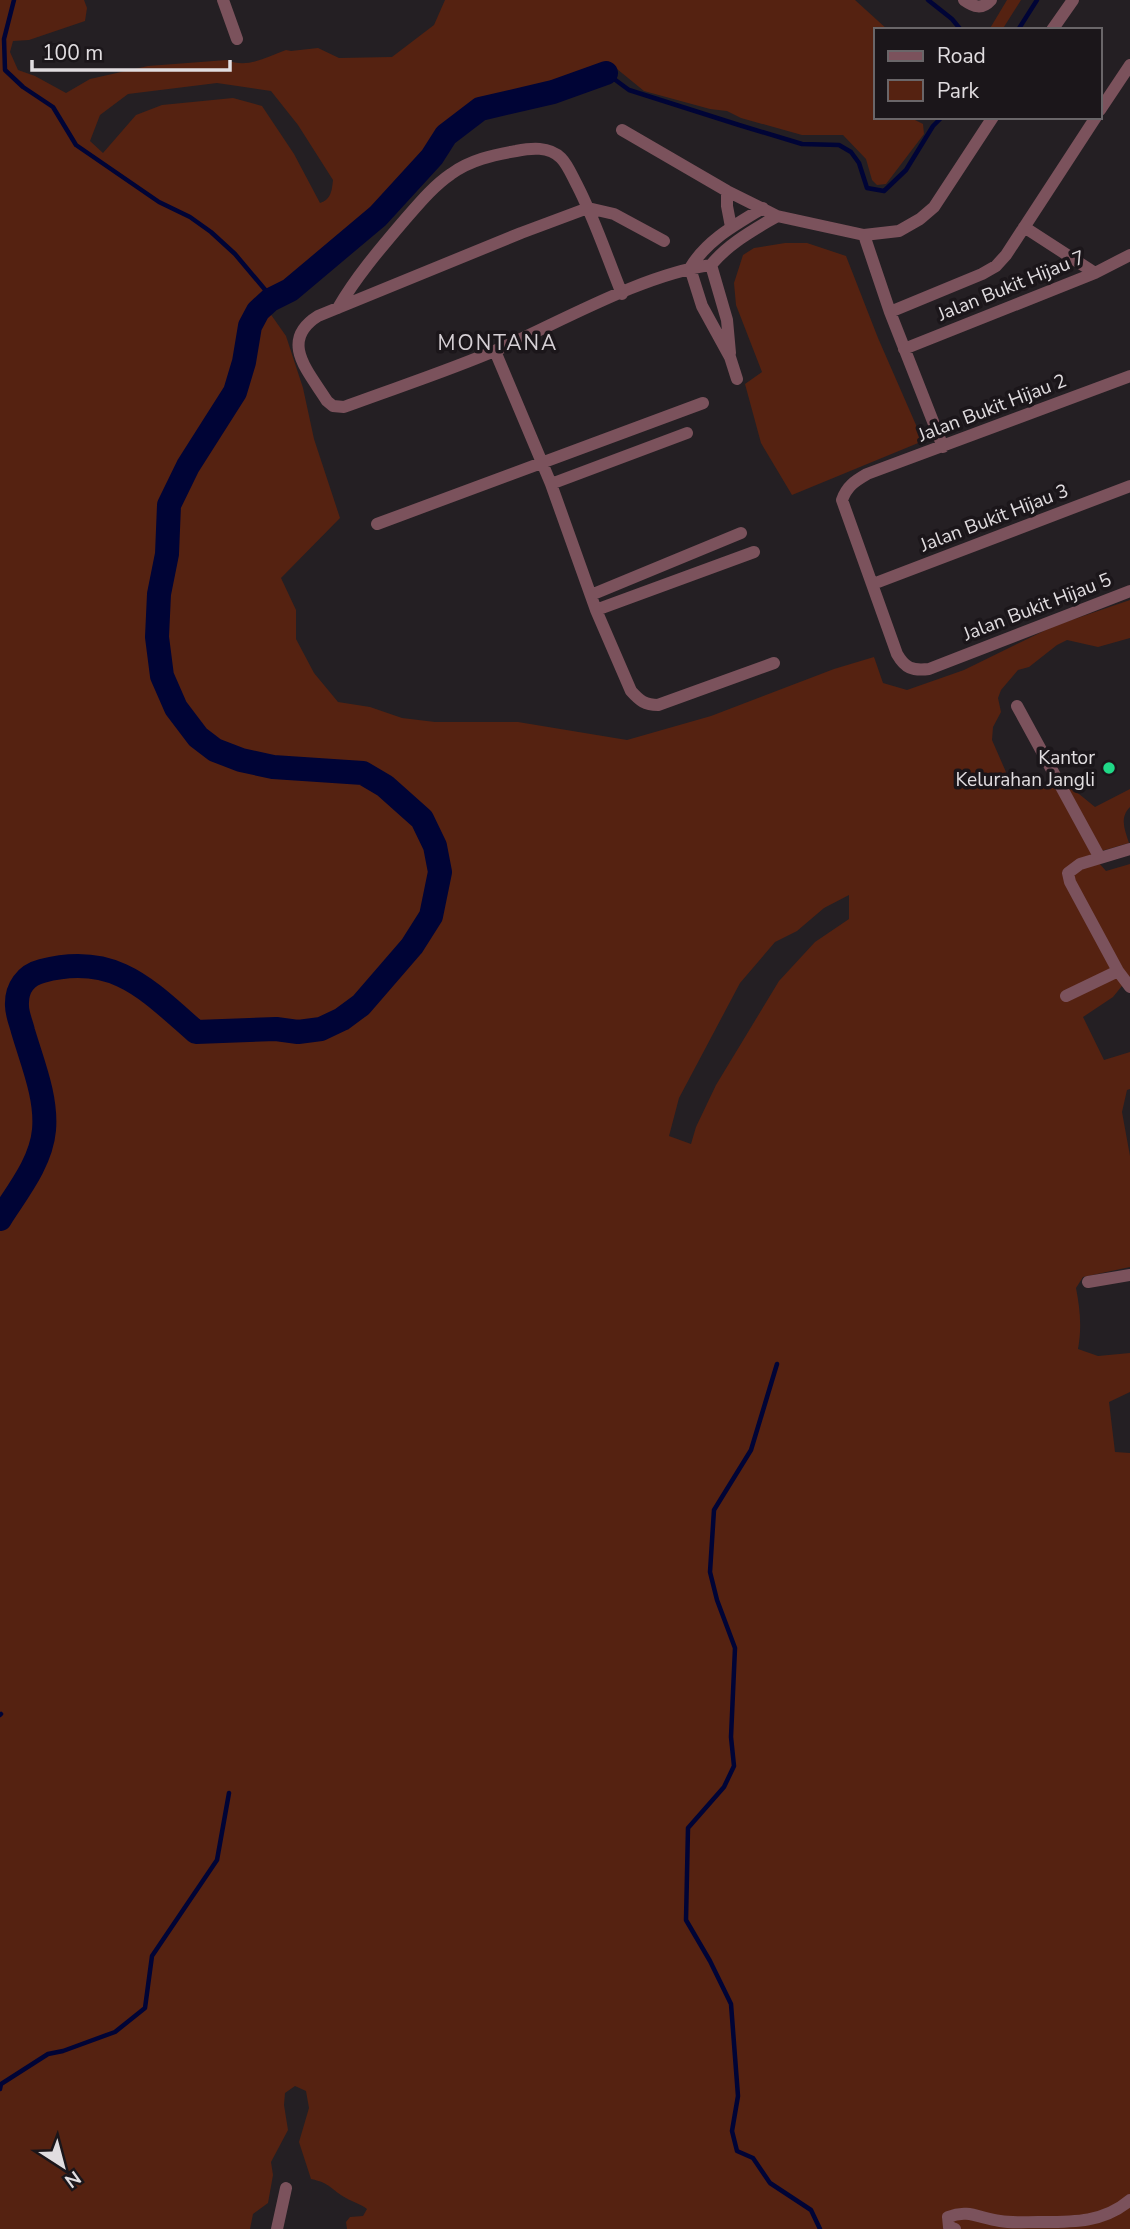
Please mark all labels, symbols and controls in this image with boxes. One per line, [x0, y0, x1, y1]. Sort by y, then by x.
scale bar [32, 28, 229, 72]
legend [874, 28, 1102, 119]
text: 100 m [42, 39, 103, 67]
text: Road [937, 42, 986, 70]
text: Park [937, 77, 979, 105]
street label: Jalan Bukit Hijau 7 [933, 244, 1089, 328]
district label: MONTANA [438, 329, 558, 357]
street label: Jalan Bukit Hijau 2 [914, 368, 1070, 449]
street label: Jalan Bukit Hijau 3 [916, 478, 1072, 559]
street label: Jalan Bukit Hijau 5 [959, 567, 1115, 648]
place label: Kantor Kelurahan Jangli [955, 745, 1095, 793]
marker: Kantor Kelurahan Jangli [1101, 760, 1117, 776]
north arrow [28, 2131, 98, 2201]
text: N [59, 2164, 86, 2194]

